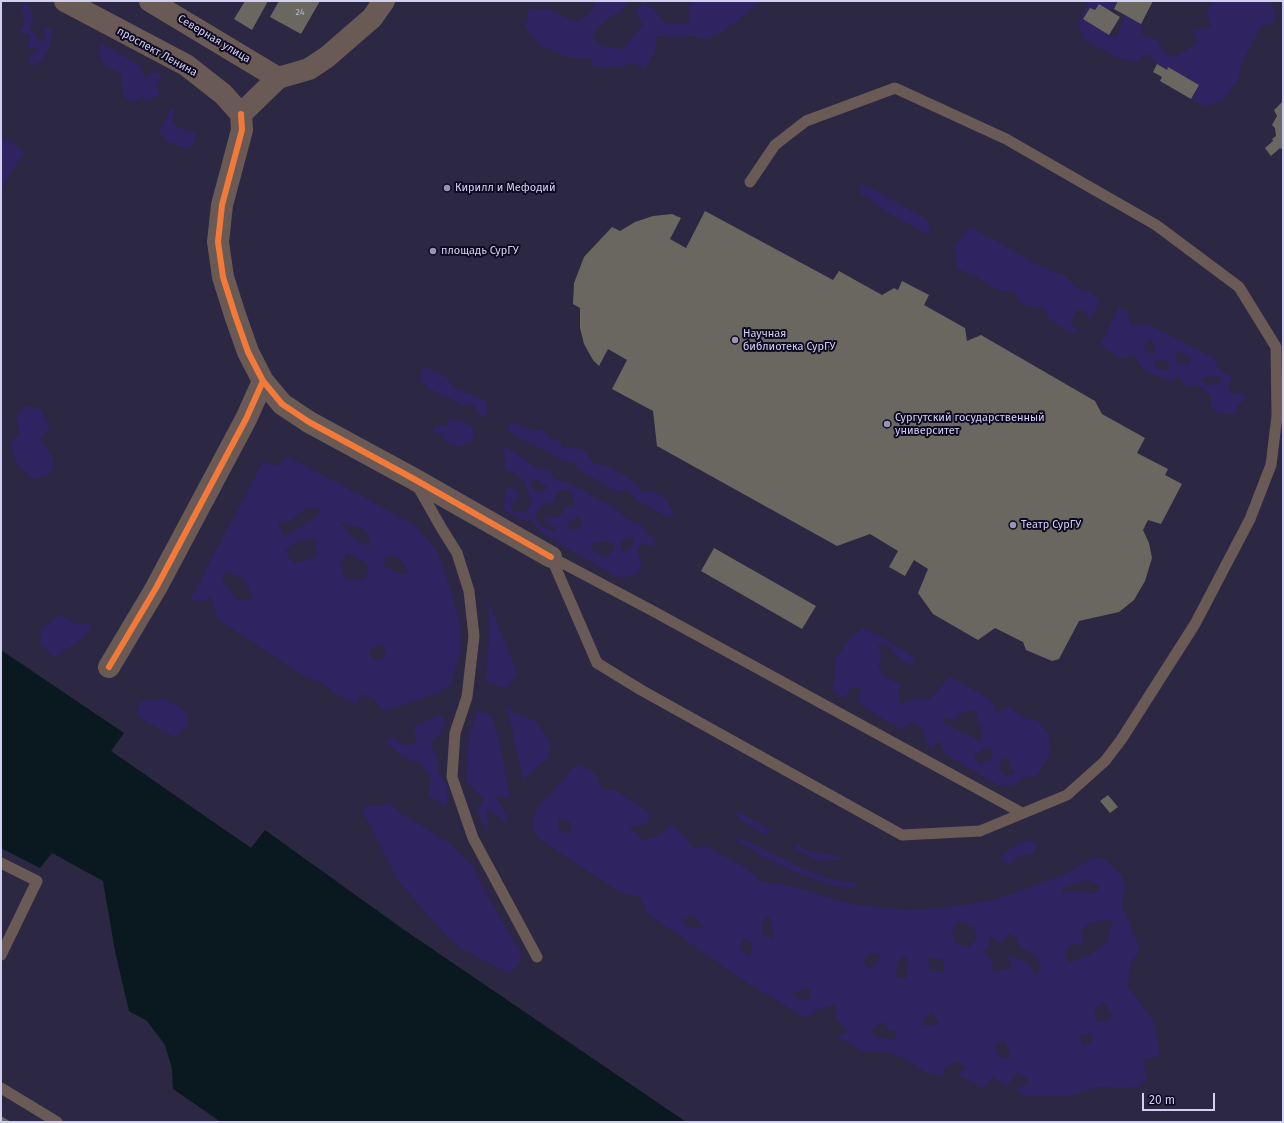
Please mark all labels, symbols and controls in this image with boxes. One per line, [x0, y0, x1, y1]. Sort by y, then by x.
house number: 24 [296, 7, 304, 17]
street label: Северная улица [175, 12, 253, 66]
street label: проспект Ленина [115, 24, 199, 80]
place label: Кирилл и Мефодий [455, 181, 555, 195]
marker: Кирилл и Мефодий [442, 183, 452, 193]
place label: площадь СурГУ [441, 244, 519, 258]
marker: площадь СурГУ [428, 246, 438, 256]
place label: Научная библиотека СурГУ [743, 327, 836, 353]
marker: Научная библиотека СурГУ [730, 335, 740, 345]
place label: Сургутский государственный университет [895, 411, 1045, 437]
marker: Сургутский государственный университет [882, 419, 892, 429]
place label: Театр СурГУ [1021, 518, 1081, 532]
marker: Театр СурГУ [1008, 520, 1018, 530]
scale bar [1144, 1085, 1217, 1111]
text: 20 m [1149, 1093, 1175, 1107]

